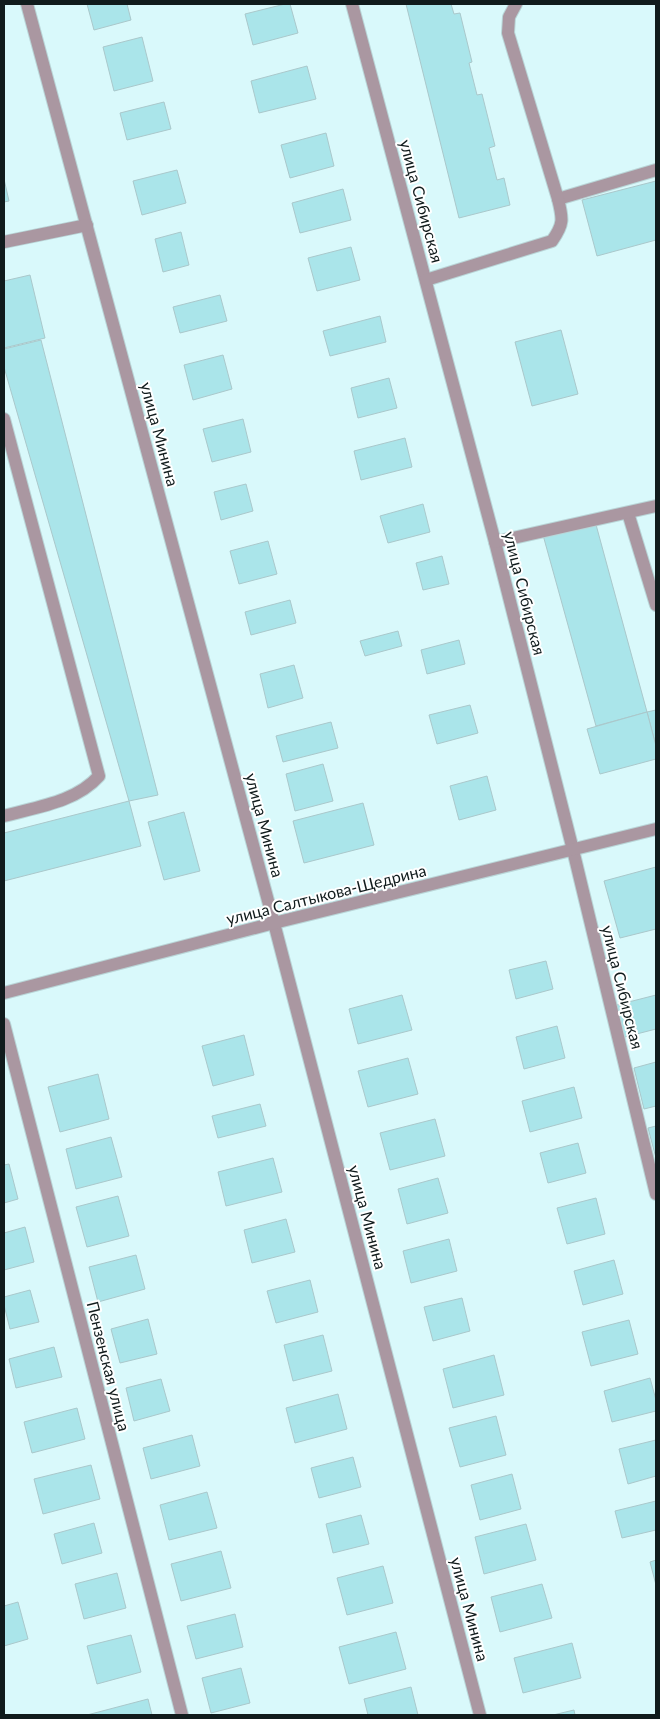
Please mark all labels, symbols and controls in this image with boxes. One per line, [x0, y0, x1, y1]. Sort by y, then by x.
street label: улица Сибирская [396, 137, 448, 265]
street label: улица Минина [137, 380, 183, 488]
street label: улица Сибирская [500, 529, 550, 657]
street label: улица Минина [242, 771, 288, 879]
street label: улица Салтыкова-Щедрина [224, 860, 428, 928]
street label: улица Сибирская [598, 923, 648, 1051]
street label: улица Минина [345, 1163, 391, 1271]
street label: Пензенская улица [84, 1299, 134, 1433]
street label: улица Минина [447, 1555, 493, 1663]

